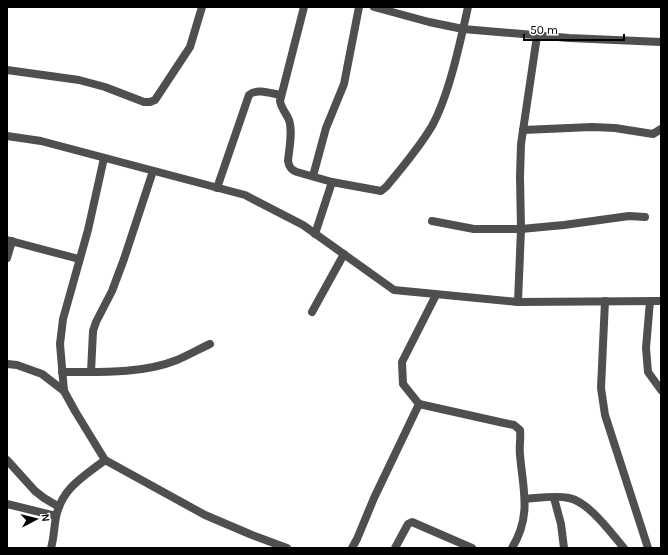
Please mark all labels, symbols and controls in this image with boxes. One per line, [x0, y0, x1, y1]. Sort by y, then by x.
scale bar [524, 16, 624, 42]
text: 50 m [530, 23, 558, 37]
north arrow [16, 499, 56, 539]
text: N [38, 513, 52, 523]

